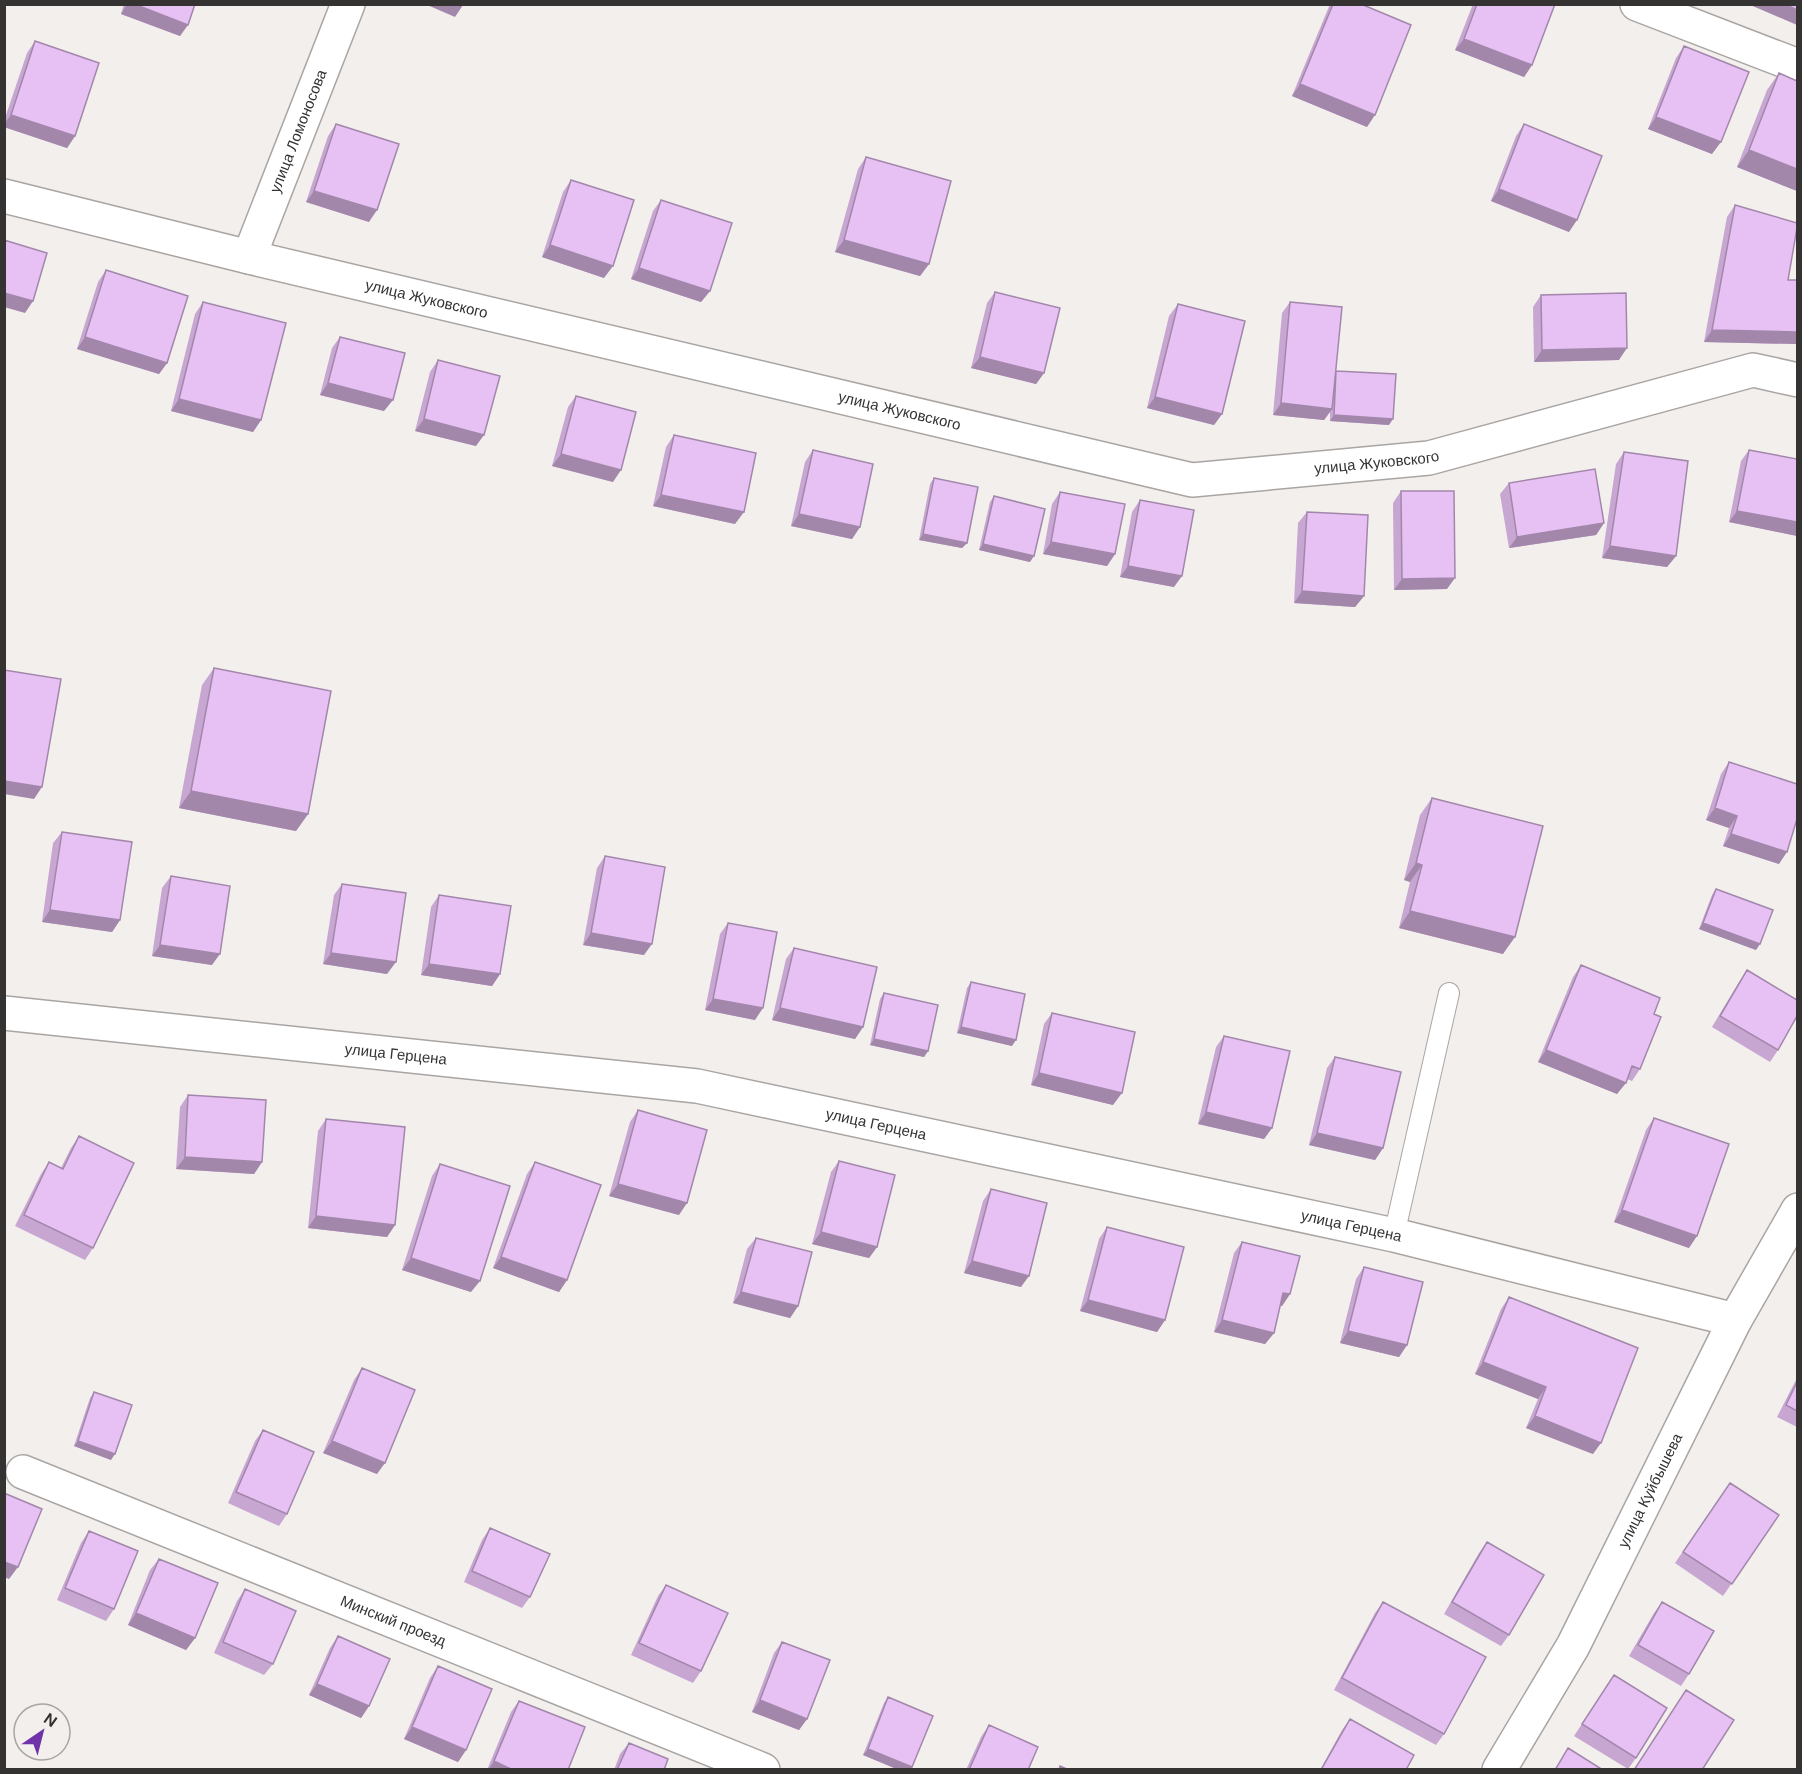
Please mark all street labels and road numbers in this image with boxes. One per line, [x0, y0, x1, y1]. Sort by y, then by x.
street label: улица Ломоносова [265, 66, 332, 196]
street label: улица Жуковского [363, 275, 490, 323]
street label: улица Жуковского [836, 387, 963, 435]
street label: улица Жуковского [1313, 446, 1441, 479]
street label: улица Герцена [344, 1039, 449, 1070]
street label: улица Герцена [824, 1104, 929, 1145]
street label: улица Герцена [1299, 1205, 1404, 1247]
street label: улица Куйбышева [1613, 1429, 1687, 1551]
street label: Минский проезд [337, 1591, 449, 1651]

